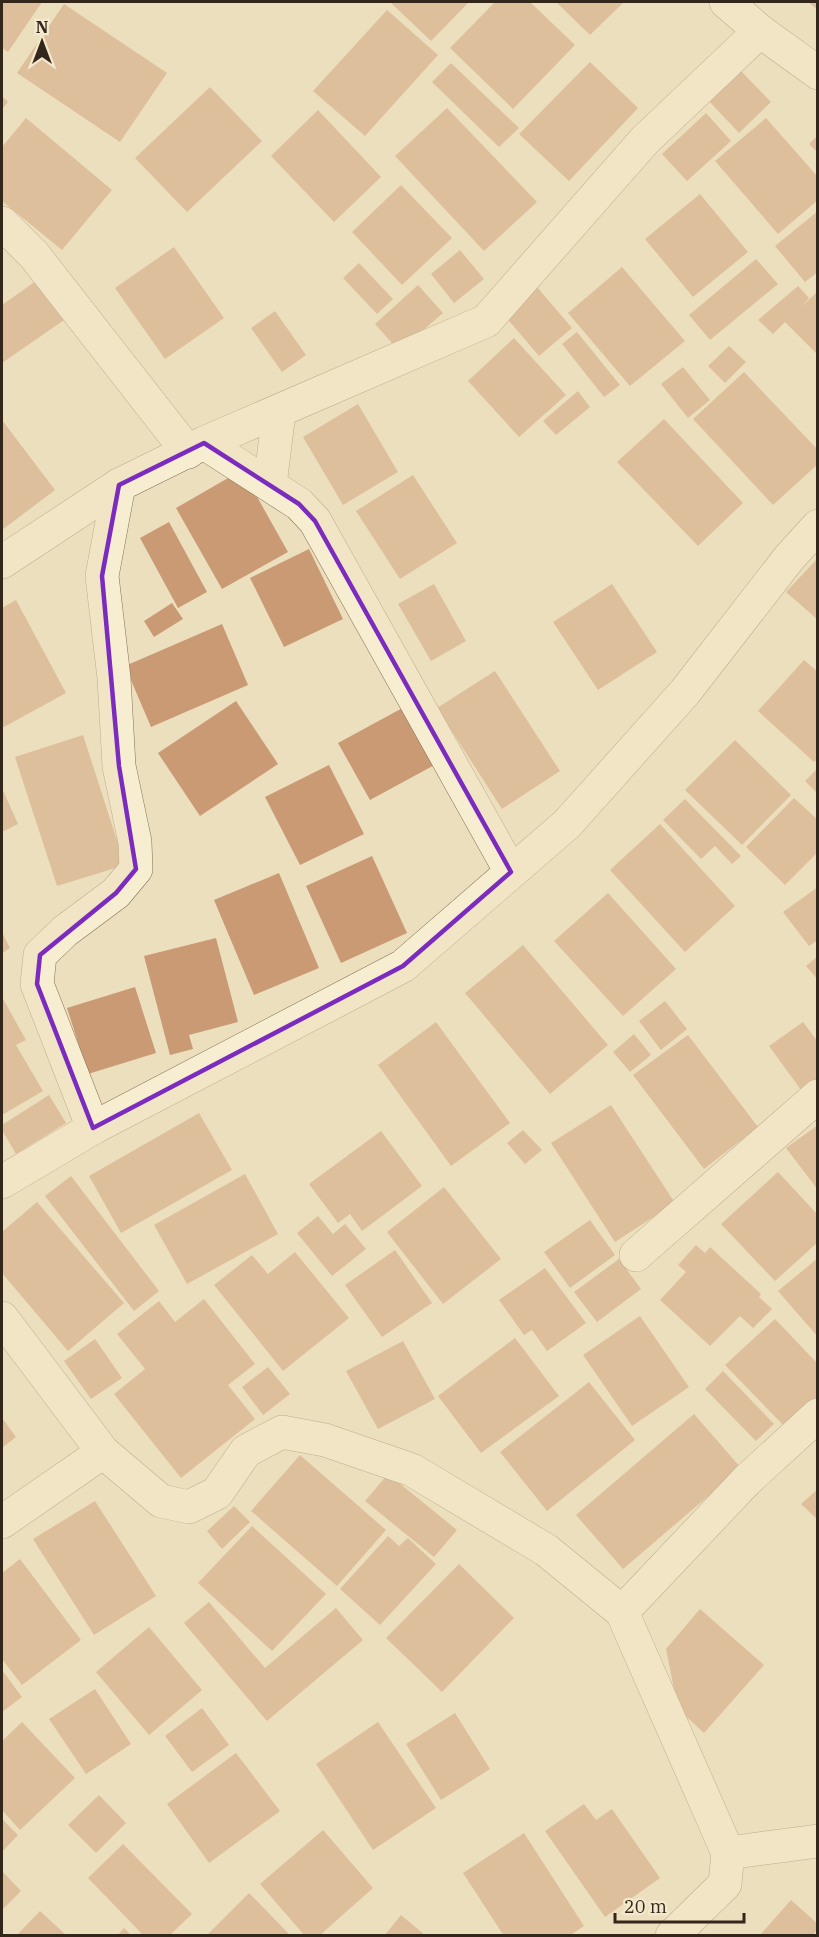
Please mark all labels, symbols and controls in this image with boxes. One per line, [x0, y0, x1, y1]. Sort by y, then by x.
north arrow [12, 12, 72, 72]
text: N [36, 17, 48, 37]
scale bar [615, 1886, 744, 1924]
text: 20 m [624, 1895, 667, 1918]

